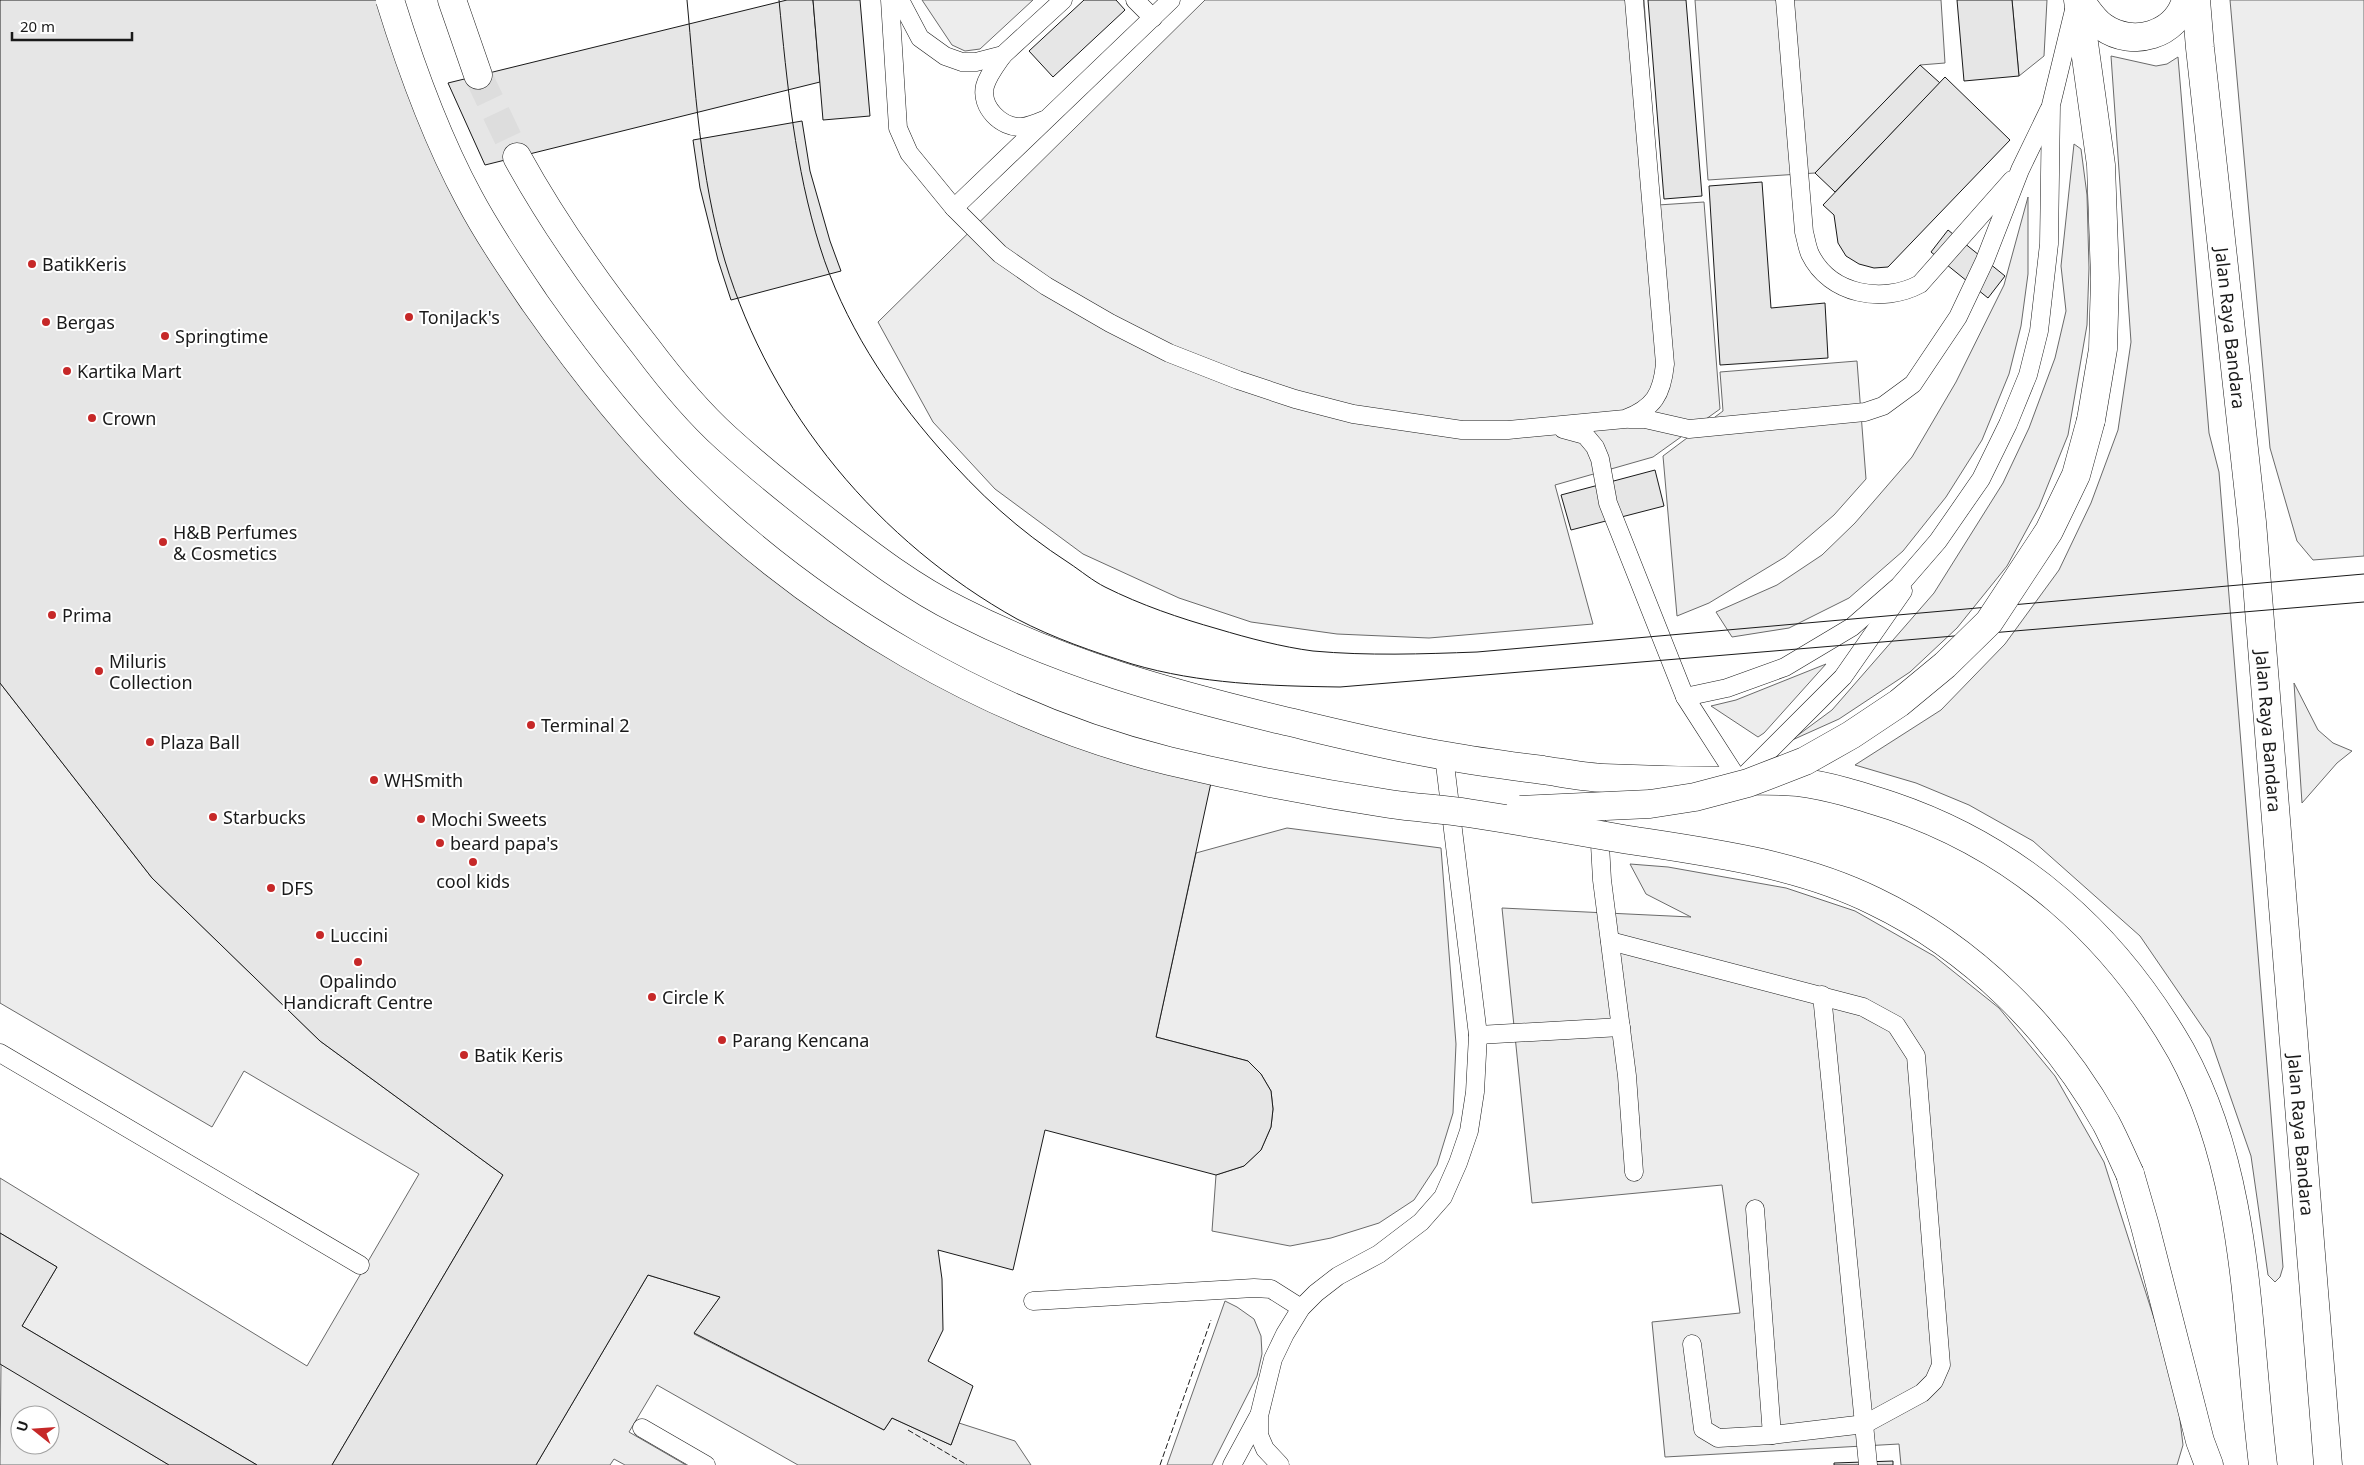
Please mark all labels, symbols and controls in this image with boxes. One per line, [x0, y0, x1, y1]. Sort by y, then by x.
scale bar [12, 10, 132, 42]
text: 20 m [20, 16, 55, 36]
street label: Jalan Raya Bandara [2210, 244, 2252, 410]
place label: BatikKeris [42, 252, 127, 276]
marker: BatikKeris [26, 258, 38, 270]
place label: ToniJack's [419, 305, 500, 329]
place label: Bergas [56, 310, 115, 334]
marker: ToniJack's [403, 311, 415, 323]
marker: Bergas [40, 316, 52, 328]
place label: Springtime [175, 324, 268, 348]
marker: Springtime [159, 330, 171, 342]
place label: Kartika Mart [77, 359, 182, 383]
marker: Kartika Mart [61, 365, 73, 377]
place label: Crown [102, 406, 156, 430]
marker: Crown [86, 412, 98, 424]
place label: H&B Perfumes & Cosmetics [173, 520, 297, 565]
marker: H&B Perfumes & Cosmetics [157, 536, 169, 548]
place label: Prima [62, 603, 112, 627]
marker: Prima [46, 609, 58, 621]
street label: Jalan Raya Bandara [2250, 648, 2287, 813]
place label: Miluris Collection [109, 649, 193, 694]
marker: Miluris Collection [93, 665, 105, 677]
place label: Terminal 2 [541, 713, 630, 737]
marker: Terminal 2 [525, 719, 537, 731]
place label: Plaza Ball [160, 730, 240, 754]
marker: Plaza Ball [144, 736, 156, 748]
place label: WHSmith [384, 768, 463, 792]
marker: WHSmith [368, 774, 380, 786]
place label: Starbucks [223, 805, 306, 829]
place label: Mochi Sweets [431, 807, 547, 831]
marker: Starbucks [207, 811, 219, 823]
marker: Mochi Sweets [415, 813, 427, 825]
place label: beard papa's [450, 831, 558, 855]
marker: beard papa's [434, 837, 446, 849]
marker: cool kids [467, 856, 479, 868]
place label: cool kids [436, 869, 510, 893]
place label: DFS [281, 876, 313, 900]
marker: DFS [265, 882, 277, 894]
place label: Luccini [330, 923, 388, 947]
marker: Luccini [314, 929, 326, 941]
marker: Opalindo Handicraft Centre [352, 956, 364, 968]
place label: Opalindo Handicraft Centre [283, 969, 433, 1014]
place label: Circle K [662, 985, 725, 1009]
marker: Circle K [646, 991, 658, 1003]
place label: Parang Kencana [732, 1028, 869, 1052]
marker: Parang Kencana [716, 1034, 728, 1046]
place label: Batik Keris [474, 1043, 563, 1067]
marker: Batik Keris [458, 1049, 470, 1061]
street label: Jalan Raya Bandara [2283, 1051, 2320, 1217]
north arrow [10, 1405, 60, 1455]
text: U [11, 1418, 33, 1434]

